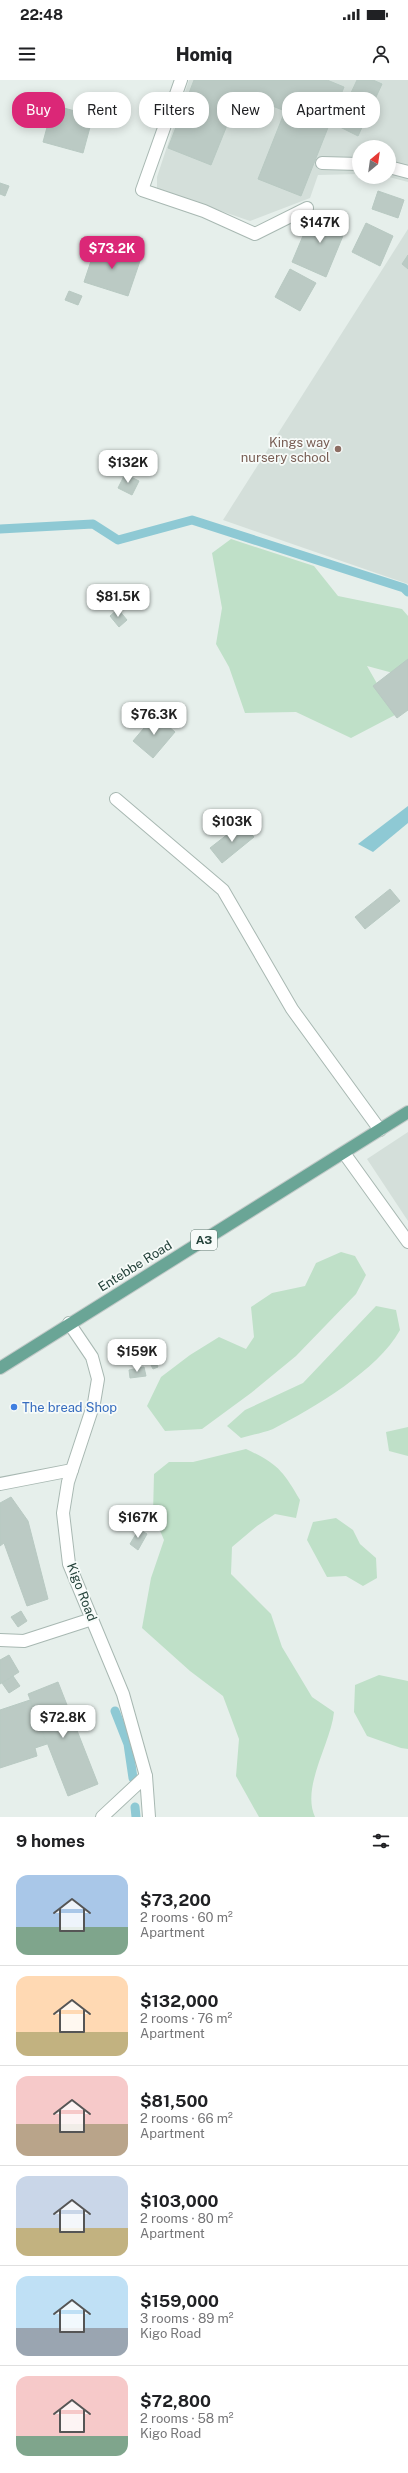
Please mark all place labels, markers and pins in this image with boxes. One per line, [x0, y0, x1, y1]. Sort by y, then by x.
pin: $147K [292, 210, 348, 244]
pin: $73.2K [79, 236, 145, 270]
place label: Kings way nursery school [241, 435, 330, 465]
marker: Kings way nursery school [333, 444, 343, 454]
pin: $132K [100, 450, 156, 484]
pin: $81.5K [85, 584, 151, 618]
pin: $76.3K [121, 702, 187, 736]
pin: $103K [204, 809, 260, 843]
pin: $159K [109, 1339, 165, 1373]
place label: The bread Shop [22, 1400, 117, 1415]
marker: The bread Shop [9, 1402, 19, 1412]
pin: $167K [110, 1505, 166, 1539]
pin: $72.8K [30, 1705, 96, 1739]

